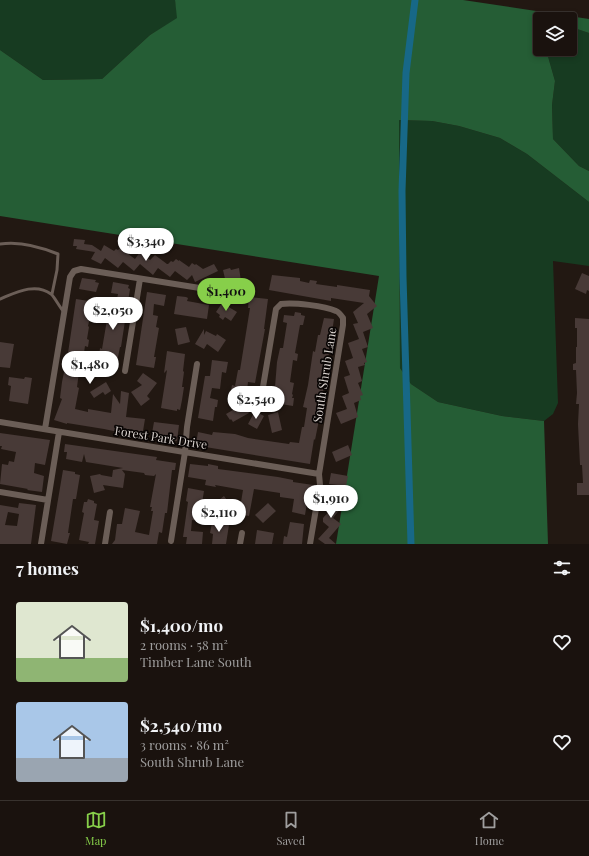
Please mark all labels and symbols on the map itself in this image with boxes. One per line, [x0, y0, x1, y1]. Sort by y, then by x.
pin: $3,340 [113, 228, 179, 262]
pin: $1,400 [193, 278, 259, 312]
pin: $2,050 [80, 297, 146, 331]
street label: South Shrub Lane [309, 326, 339, 424]
pin: $1,480 [57, 351, 123, 385]
pin: $2,540 [223, 386, 289, 420]
street label: Forest Park Drive [114, 422, 208, 452]
pin: $1,910 [298, 485, 364, 519]
pin: $2,110 [186, 499, 252, 533]

